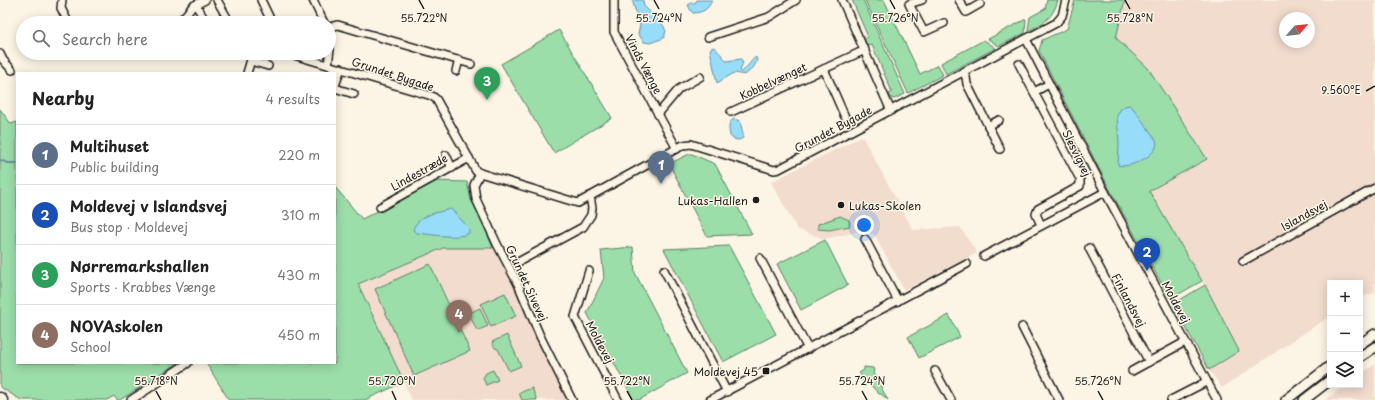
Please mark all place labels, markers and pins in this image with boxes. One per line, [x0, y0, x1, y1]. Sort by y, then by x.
pin: 3 [474, 67, 500, 100]
pin: 1 [648, 151, 674, 184]
place label: Lukas-Hallen [678, 192, 748, 209]
marker: Lukas-Hallen [751, 195, 761, 205]
place label: Lukas-Skolen [849, 197, 921, 214]
marker: Lukas-Skolen [836, 200, 846, 210]
pin: 2 [1134, 238, 1160, 271]
pin: 4 [446, 300, 472, 333]
place label: Moldevej 45 [694, 363, 758, 380]
marker: Moldevej 45 [761, 366, 771, 376]

